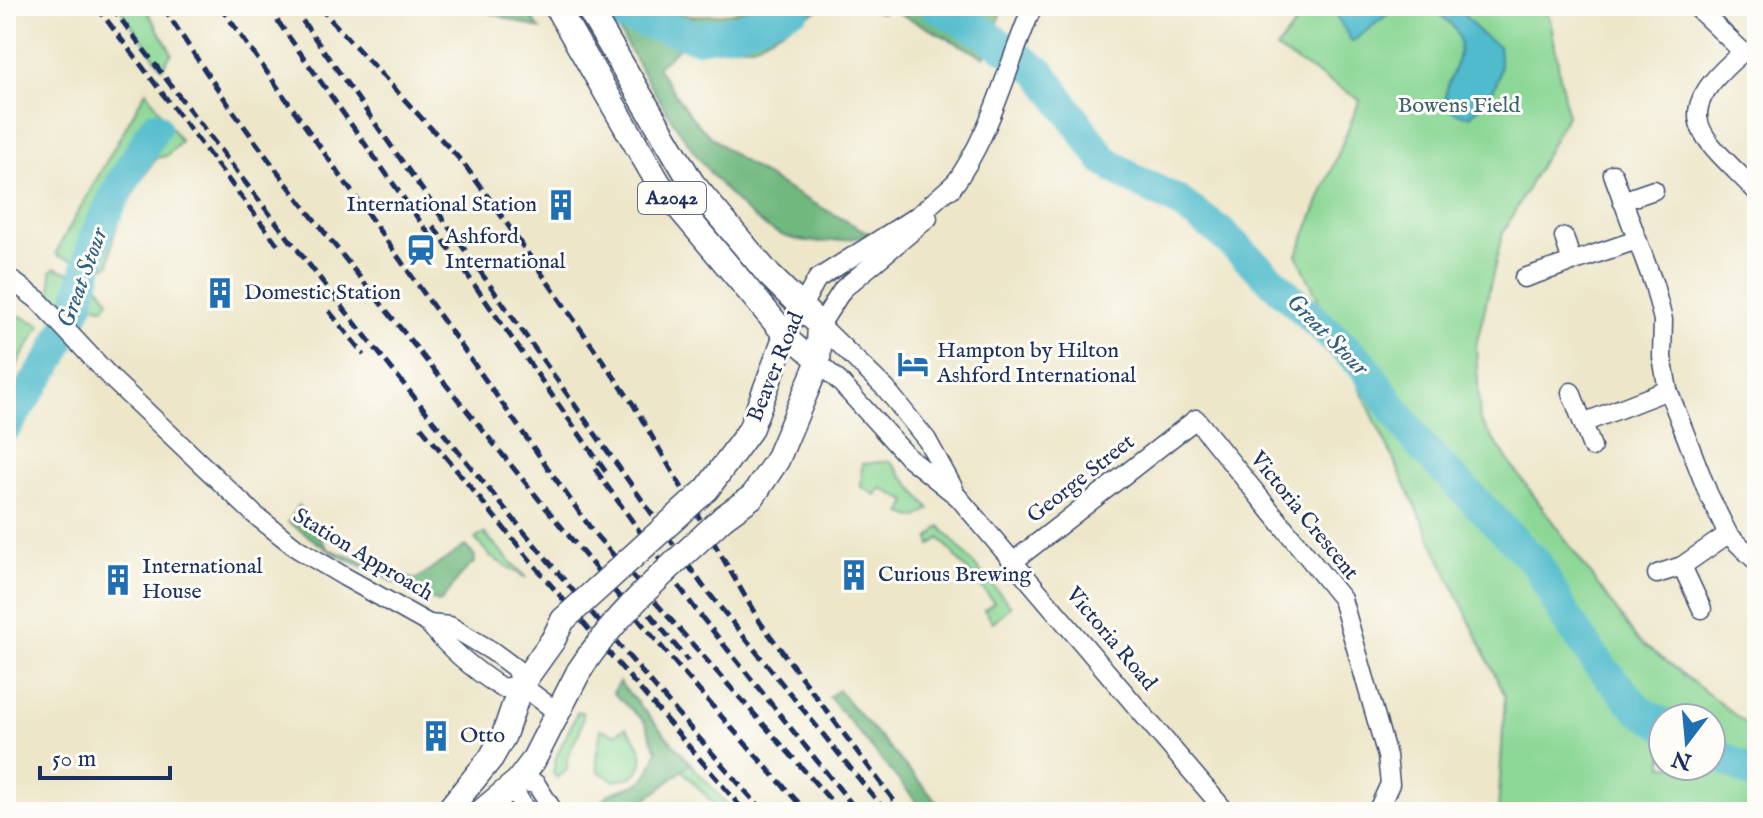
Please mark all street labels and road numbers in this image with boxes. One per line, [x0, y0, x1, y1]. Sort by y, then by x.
road number: A2042 [638, 182, 706, 214]
street label: Beaver Road [741, 308, 811, 426]
street label: George Street [1022, 428, 1141, 530]
street label: Victoria Crescent [1243, 445, 1365, 586]
street label: Station Approach [288, 502, 439, 608]
street label: Victoria Road [1059, 581, 1163, 697]

